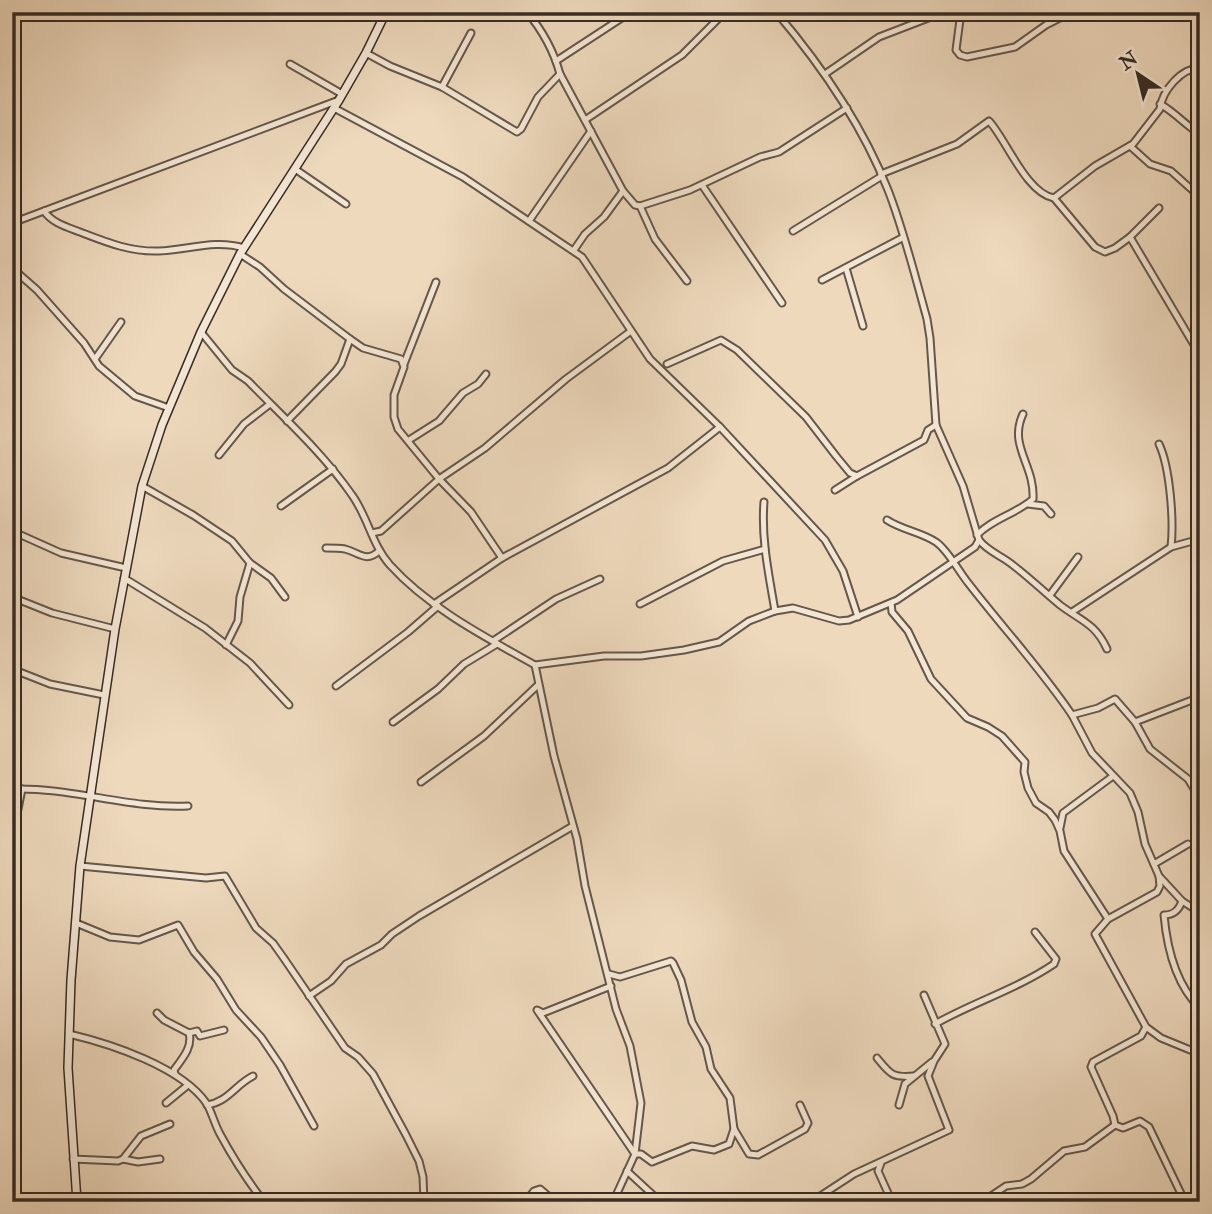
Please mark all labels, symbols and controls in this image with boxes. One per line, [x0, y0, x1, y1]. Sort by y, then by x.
north arrow [1104, 38, 1174, 108]
text: N [1114, 46, 1143, 76]

